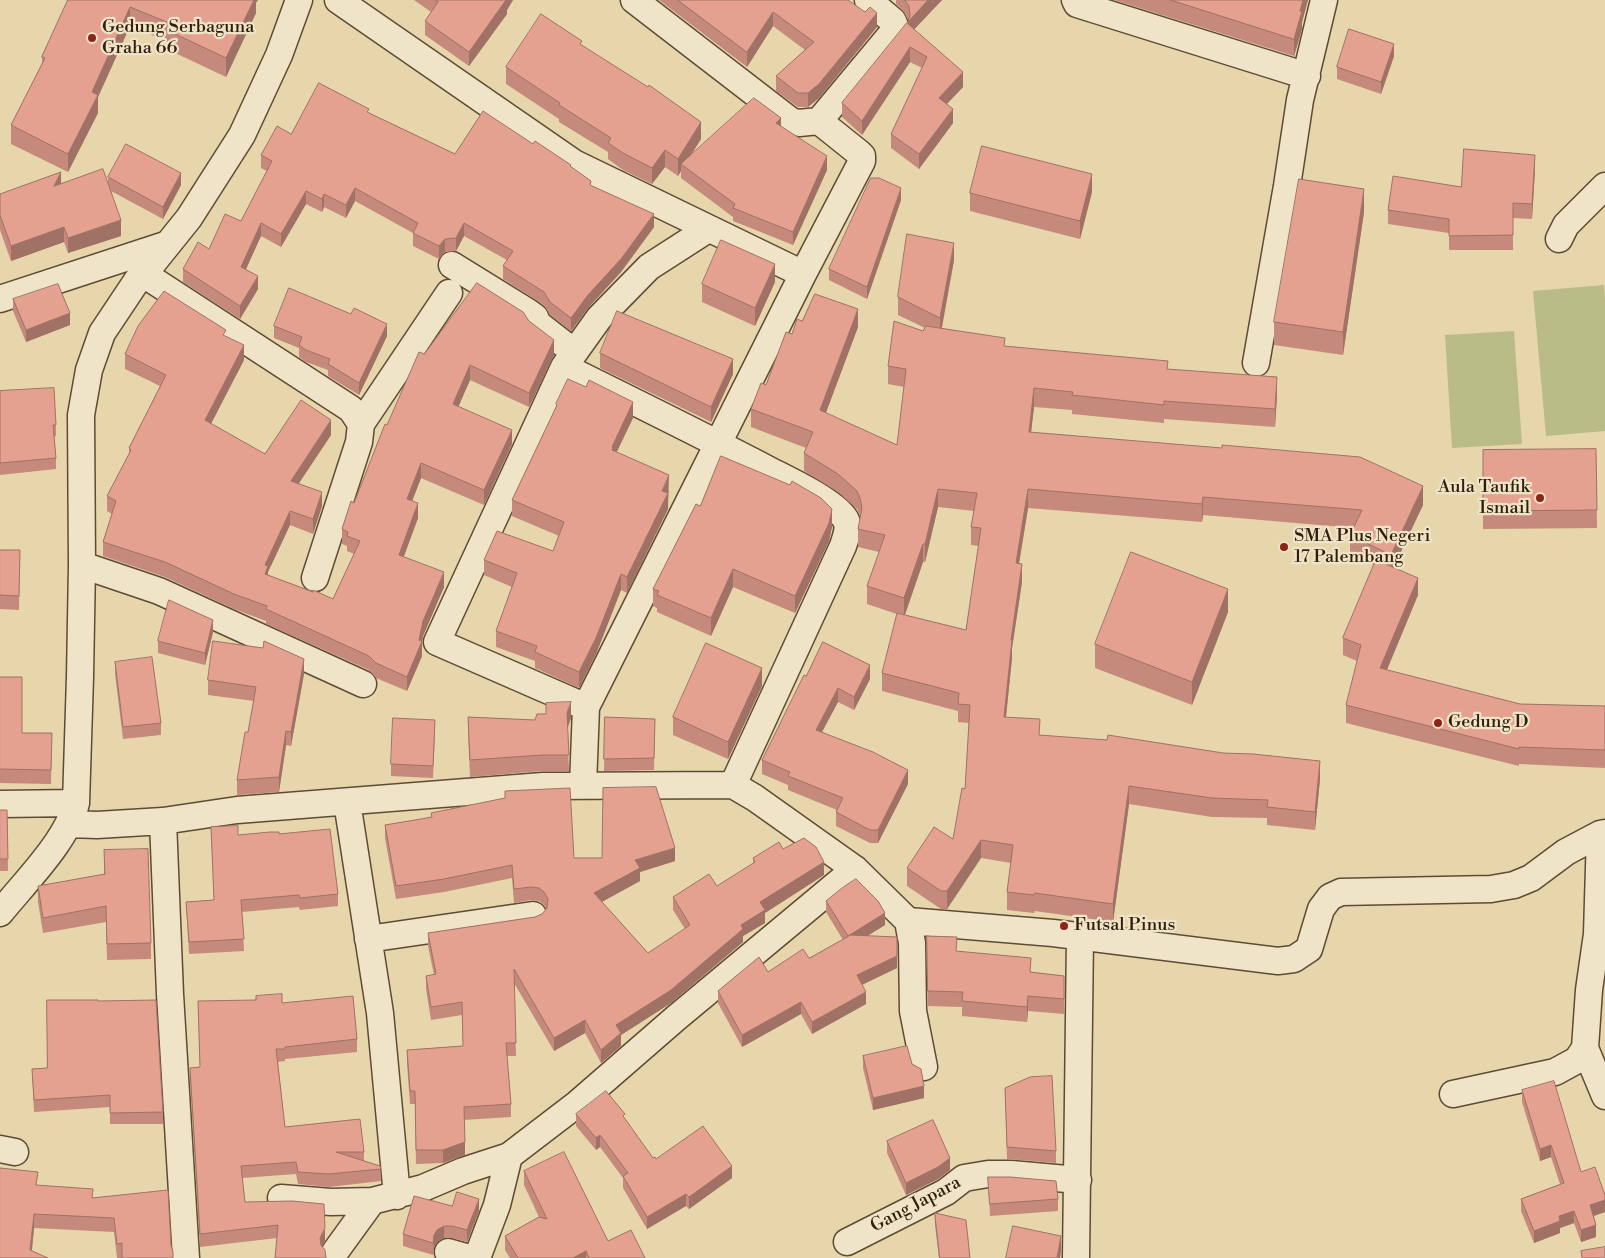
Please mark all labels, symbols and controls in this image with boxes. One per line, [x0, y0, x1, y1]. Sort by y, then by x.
place label: Gedung Serbaguna Graha 66 [102, 17, 254, 59]
marker: Gedung Serbaguna Graha 66 [86, 32, 98, 44]
place label: Aula Taufik Ismail [1438, 477, 1530, 520]
marker: Aula Taufik Ismail [1534, 492, 1546, 504]
place label: SMA Plus Negeri 17 Palembang [1294, 526, 1430, 568]
marker: SMA Plus Negeri 17 Palembang [1278, 541, 1290, 553]
place label: Gedung D [1448, 712, 1529, 734]
marker: Gedung D [1432, 717, 1444, 729]
place label: Futsal Pinus [1074, 915, 1175, 937]
marker: Futsal Pinus [1058, 920, 1070, 932]
street label: Gang Japara [867, 1172, 965, 1238]

